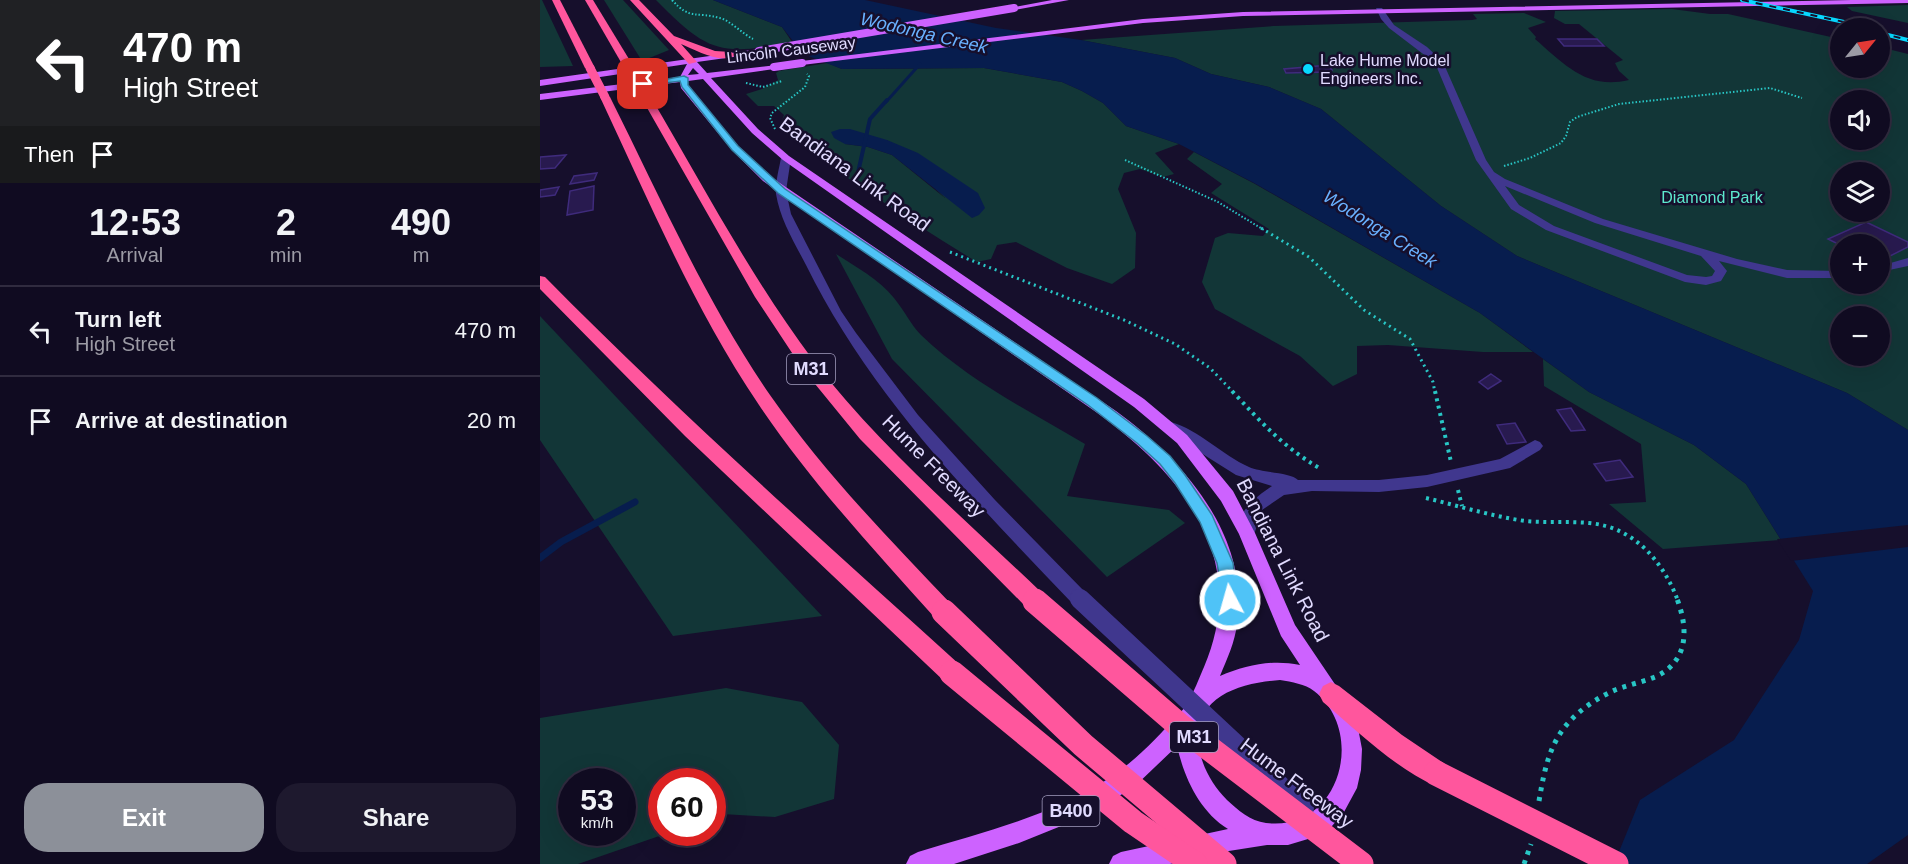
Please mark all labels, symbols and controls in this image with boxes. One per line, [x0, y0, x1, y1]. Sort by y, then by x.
water label: Wodonga Creek [858, 9, 991, 58]
north arrow [1830, 18, 1890, 78]
map controls [1830, 18, 1890, 366]
icon: left [24, 24, 102, 102]
text: 470 m [123, 24, 242, 71]
street label: Lincoln Causeway [726, 34, 856, 66]
place label: Lake Hume Model Engineers Inc. [1320, 52, 1450, 87]
pin [617, 58, 668, 109]
marker: Lake Hume Model Engineers Inc. [1301, 62, 1315, 76]
icon: arrive [626, 67, 659, 100]
text: High Street [123, 73, 258, 103]
button: sound [1830, 90, 1890, 150]
street label: Bandiana Link Road [776, 112, 934, 236]
icon: arrive [86, 138, 119, 171]
text: Then [24, 142, 74, 167]
button: layers [1830, 162, 1890, 222]
water label: Wodonga Creek [1320, 186, 1441, 272]
park label: Diamond Park [1661, 189, 1764, 206]
text: 12:53 [89, 202, 181, 243]
text: 2 [276, 202, 296, 243]
text: 490 [391, 202, 451, 243]
button: + [1830, 234, 1890, 294]
text: Arrival [107, 244, 163, 266]
text: min [270, 244, 302, 266]
text: m [413, 244, 429, 266]
button: − [1830, 306, 1890, 366]
text: Turn left [75, 307, 161, 332]
icon: left [24, 315, 57, 348]
text: 470 m [455, 318, 516, 343]
text: High Street [75, 333, 175, 355]
road number: M31 [787, 354, 835, 384]
icon: arrive [24, 405, 57, 438]
text: Arrive at destination [75, 408, 288, 433]
text: 20 m [467, 408, 516, 433]
street label: Hume Freeway [878, 410, 990, 522]
street label: Bandiana Link Road [1232, 475, 1334, 645]
position arrow [1198, 568, 1262, 632]
road number: M31 [1170, 722, 1218, 752]
street label: Hume Freeway [1236, 733, 1358, 833]
speed limit sign: 60 [648, 768, 726, 846]
button: Exit [24, 783, 264, 852]
button: Share [276, 783, 516, 852]
text: 53 [580, 783, 614, 816]
road number: B400 [1042, 796, 1100, 826]
text: km/h [581, 814, 613, 831]

